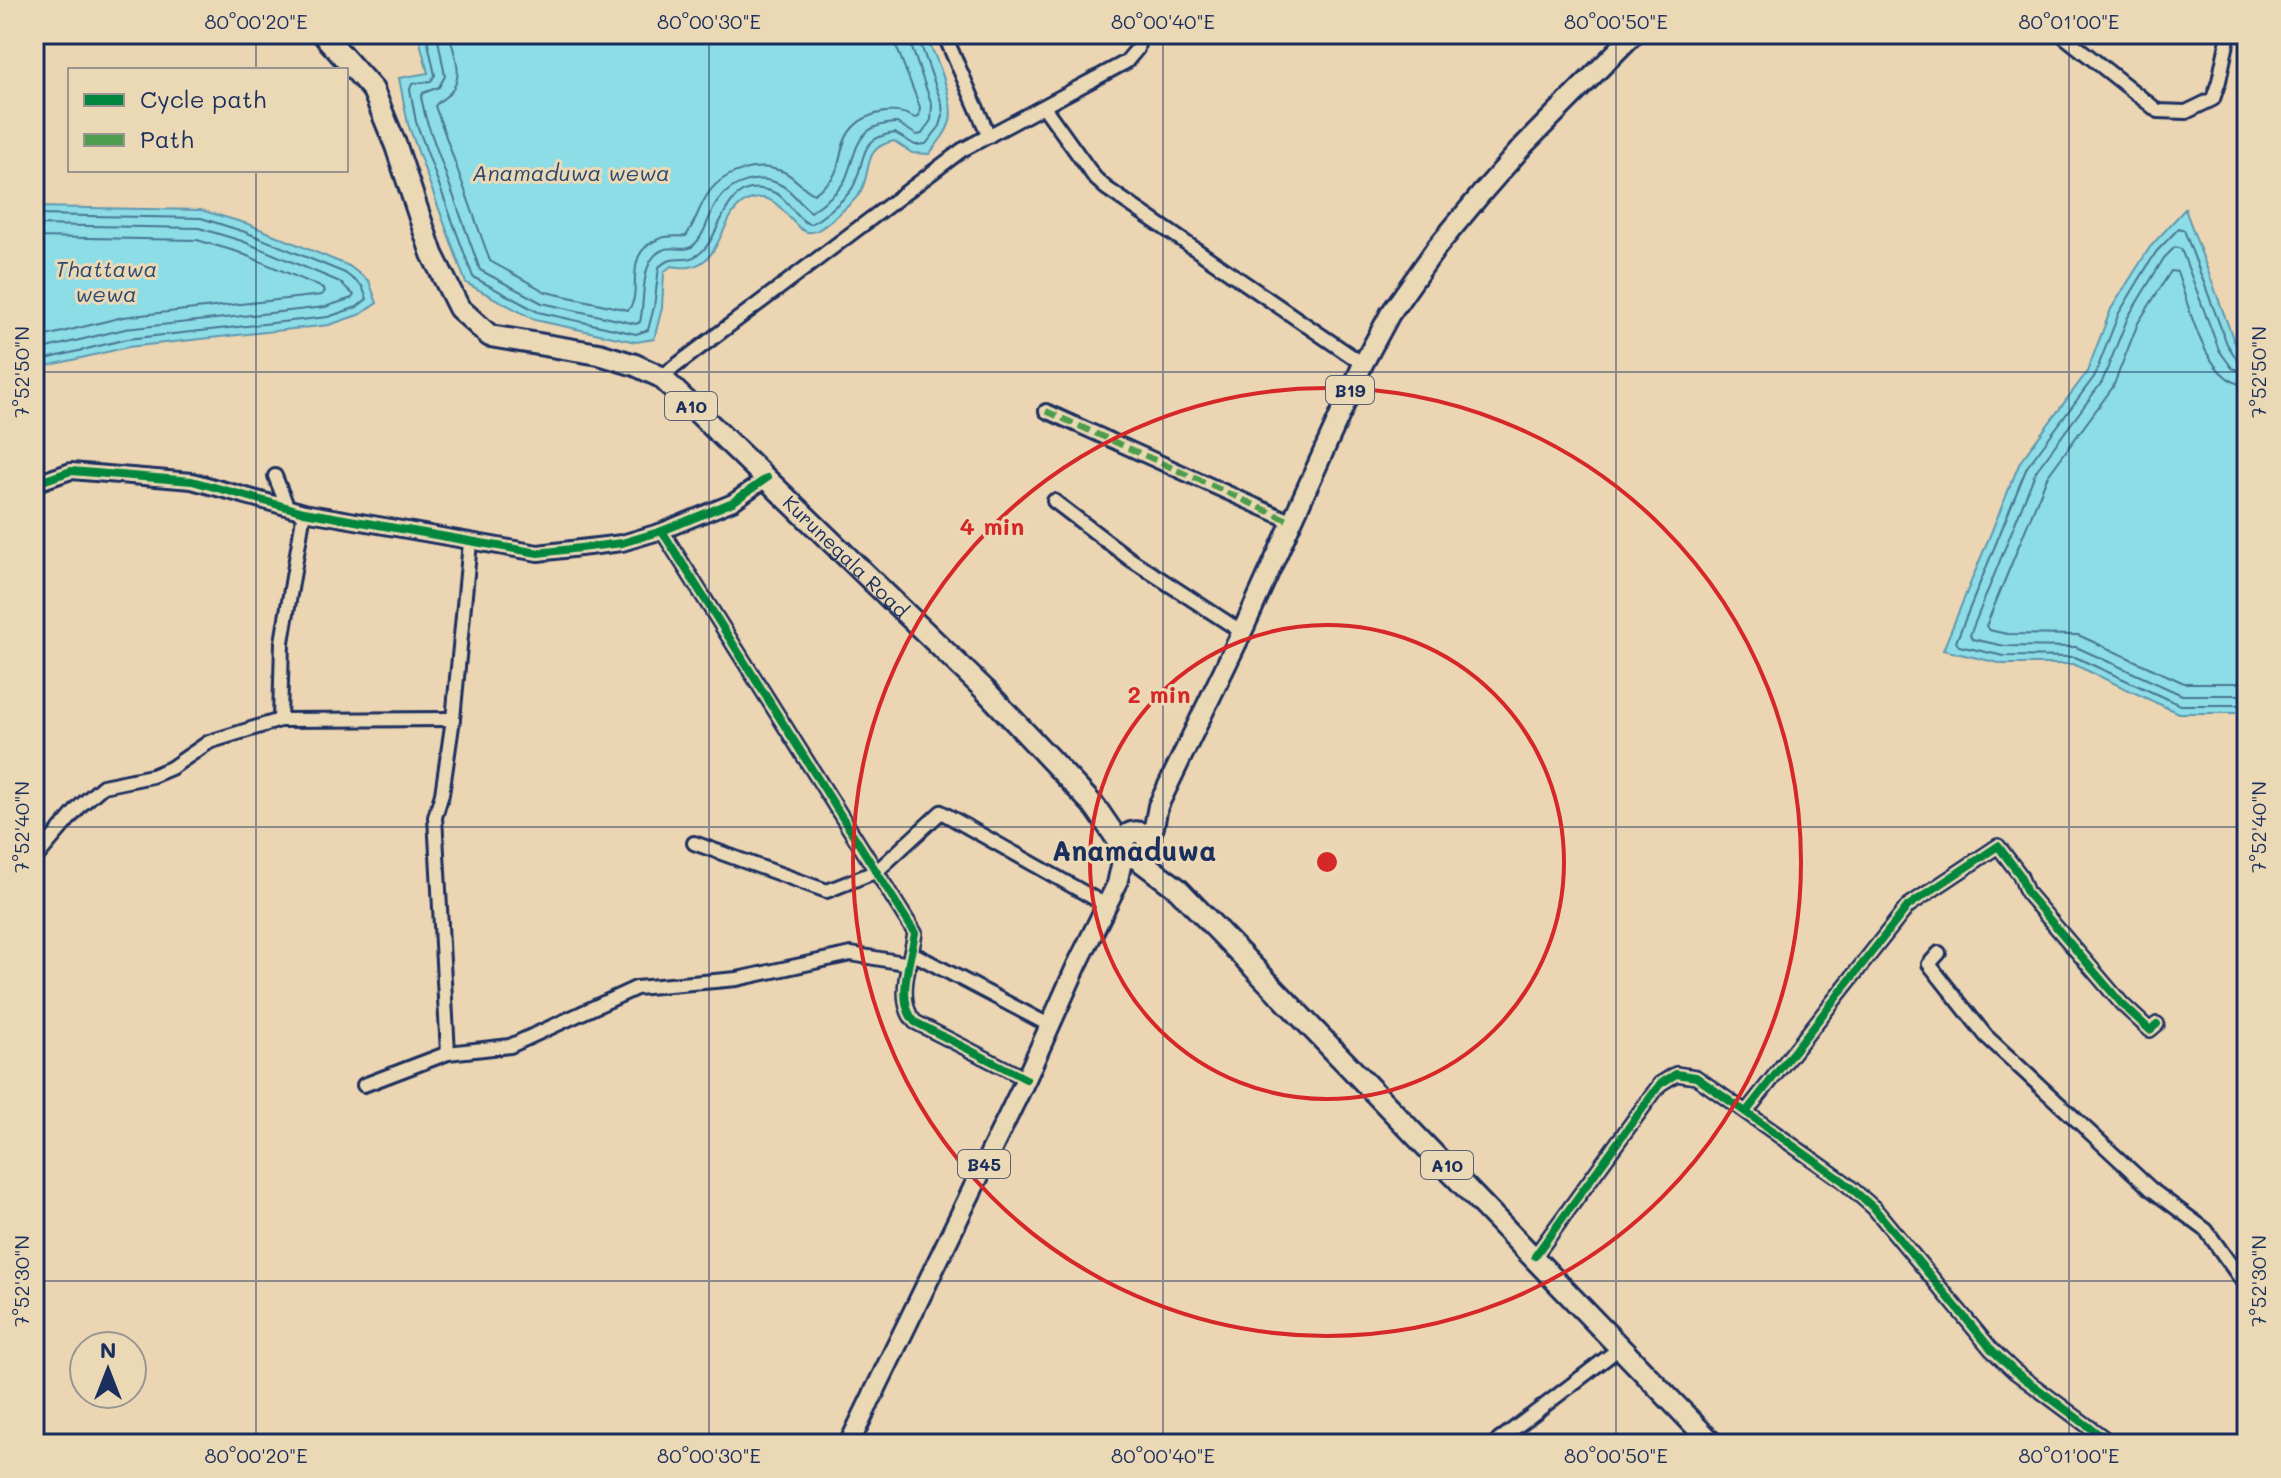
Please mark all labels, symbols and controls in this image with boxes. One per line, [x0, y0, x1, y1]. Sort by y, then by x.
text: 80°00'20"E [204, 8, 308, 34]
text: 80°00'30"E [657, 8, 761, 34]
text: 80°00'40"E [1111, 8, 1215, 34]
text: 80°00'50"E [1564, 8, 1668, 34]
text: 80°01'00"E [2018, 8, 2120, 34]
legend [68, 68, 348, 172]
text: Cycle path [140, 83, 266, 114]
text: Path [140, 123, 194, 154]
water label: Anamaduwa wewa [472, 158, 670, 187]
water label: Thattawa wewa [55, 254, 157, 308]
text: 7°52'50"N [8, 326, 34, 418]
text: 7°52'50"N [2245, 326, 2271, 418]
road number: B19 [1326, 376, 1374, 404]
road number: A10 [665, 392, 717, 420]
street label: Kurunegala Road [778, 489, 915, 623]
text: 4 min [960, 510, 1024, 541]
text: 2 min [1128, 678, 1191, 709]
text: 7°52'40"N [8, 781, 34, 873]
text: 7°52'40"N [2245, 781, 2271, 873]
district label: Anamaduwa [1052, 832, 1216, 868]
centre of rings [1313, 848, 1341, 876]
road number: B45 [958, 1150, 1010, 1178]
road number: A10 [1421, 1151, 1473, 1179]
text: 7°52'30"N [8, 1235, 34, 1327]
text: 7°52'30"N [2245, 1235, 2271, 1327]
north arrow [68, 1330, 148, 1410]
text: N [100, 1335, 116, 1364]
text: 80°00'20"E [204, 1442, 308, 1468]
text: 80°00'30"E [657, 1442, 761, 1468]
text: 80°00'40"E [1111, 1442, 1215, 1468]
text: 80°00'50"E [1564, 1442, 1668, 1468]
text: 80°01'00"E [2018, 1442, 2120, 1468]

